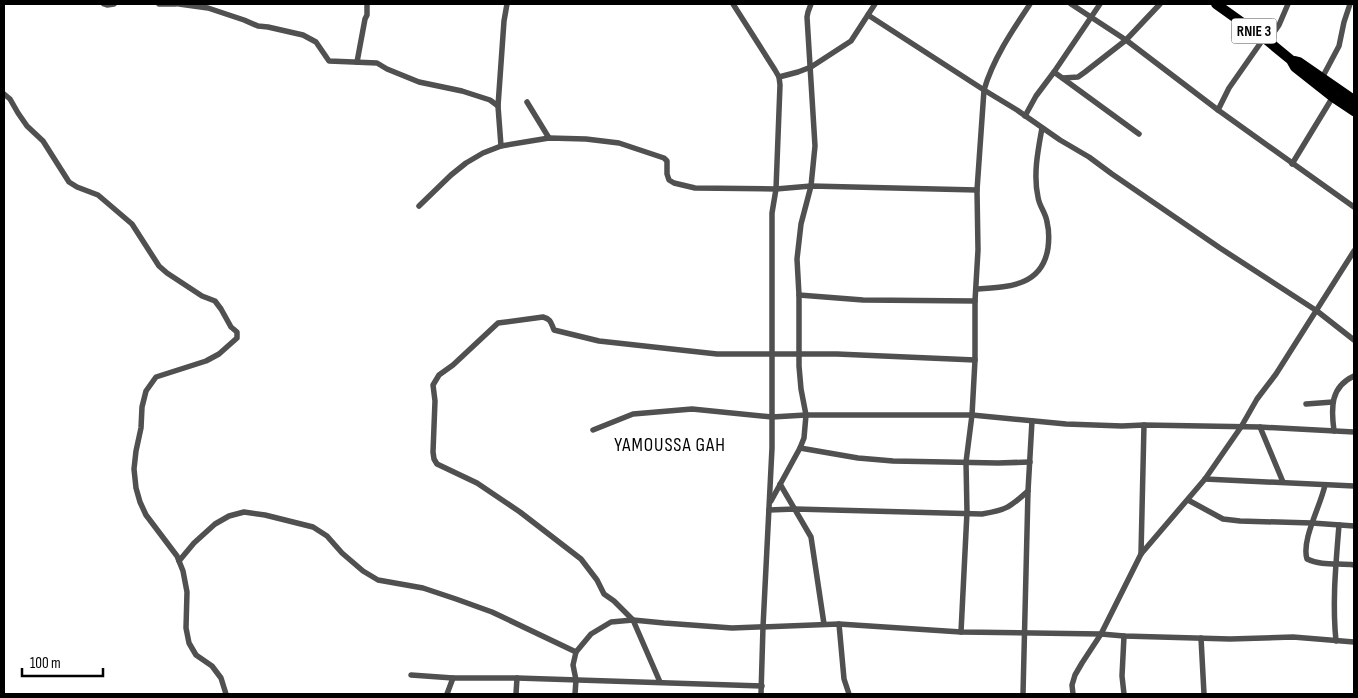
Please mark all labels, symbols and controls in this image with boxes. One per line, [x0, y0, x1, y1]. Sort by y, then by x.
road number: RNIE 3 [1232, 18, 1276, 44]
district label: YAMOUSSA GAH [614, 434, 726, 457]
scale bar [22, 646, 104, 678]
text: 100 m [30, 654, 61, 673]

